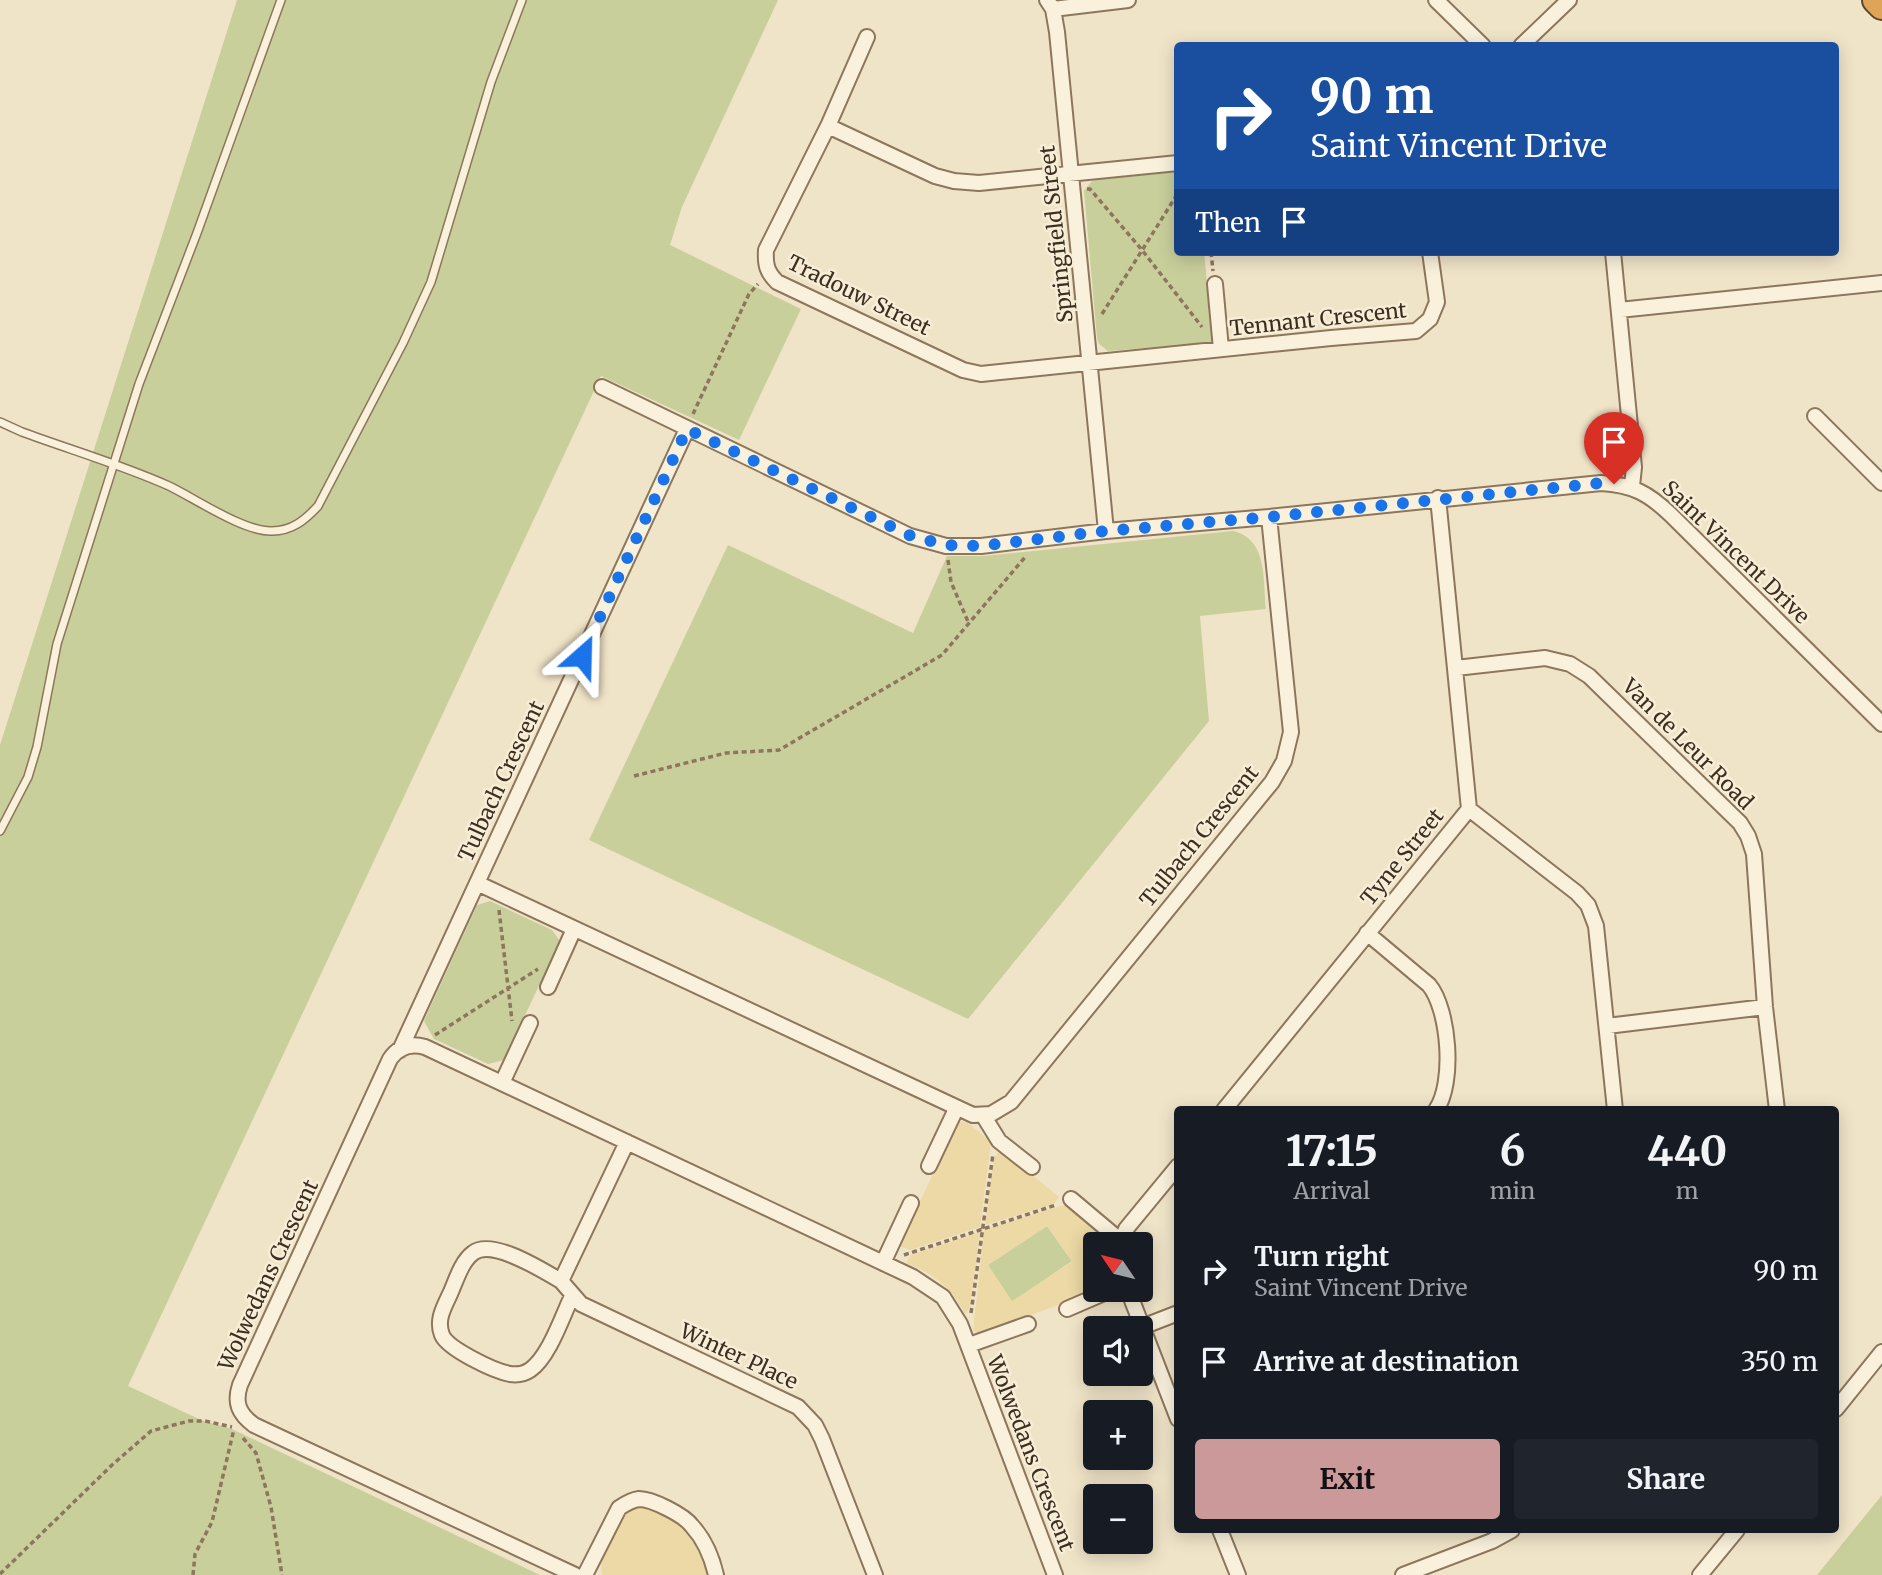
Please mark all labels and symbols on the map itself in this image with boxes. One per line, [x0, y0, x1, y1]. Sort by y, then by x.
street label: Springfield Street [1033, 144, 1079, 324]
street label: Tradouw Street [783, 249, 935, 341]
street label: Tennant Crescent [1228, 296, 1408, 342]
pin [1584, 412, 1644, 484]
street label: Saint Vincent Drive [1657, 475, 1815, 629]
position arrow [545, 619, 619, 693]
street label: Van de Leur Road [1616, 672, 1759, 815]
street label: Tulbach Crescent [452, 696, 550, 866]
street label: Tulbach Crescent [1134, 760, 1264, 912]
street label: Tyne Street [1355, 803, 1449, 911]
street label: Wolwedans Crescent [211, 1175, 324, 1376]
north arrow [1083, 1232, 1153, 1302]
street label: Winter Place [675, 1317, 802, 1395]
street label: Wolwedans Crescent [981, 1350, 1081, 1555]

